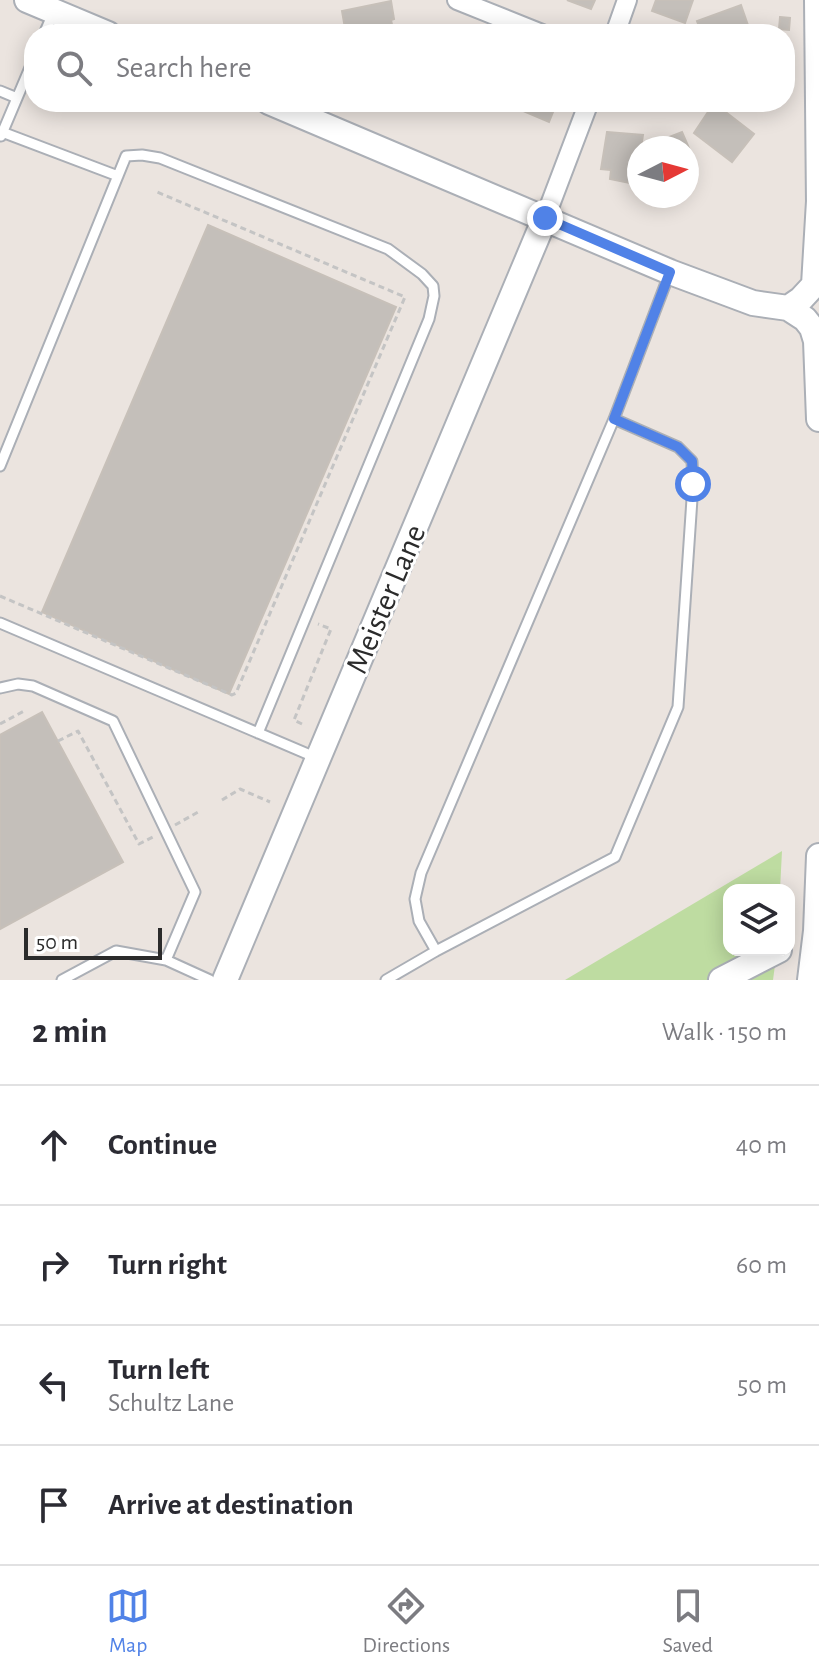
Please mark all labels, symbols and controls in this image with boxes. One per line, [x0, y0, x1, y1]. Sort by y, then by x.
search box [24, 24, 795, 112]
icon: search [52, 46, 96, 90]
text: Search here [116, 53, 252, 83]
north arrow [627, 136, 699, 208]
route end [527, 200, 563, 236]
route start [675, 466, 711, 502]
street label: Meister Lane [340, 520, 432, 678]
map controls [723, 884, 795, 956]
button: layers [723, 884, 795, 956]
scale bar [24, 924, 162, 960]
text: 50 m [36, 931, 78, 953]
text: 2 min [32, 1015, 107, 1049]
text: Walk · 150 m [662, 1019, 787, 1045]
icon: ahead [32, 1123, 76, 1167]
text: Continue [108, 1130, 217, 1160]
text: 40 m [736, 1132, 787, 1158]
icon: right [32, 1243, 76, 1287]
text: Turn right [108, 1250, 227, 1280]
text: 60 m [736, 1252, 787, 1278]
text: Turn left [108, 1355, 209, 1385]
icon: left [32, 1363, 76, 1407]
text: 50 m [737, 1372, 787, 1398]
text: Schultz Lane [108, 1390, 234, 1416]
icon: arrive [32, 1483, 76, 1527]
text: Arrive at destination [108, 1490, 354, 1520]
tab: Map [106, 1584, 150, 1658]
tab: Directions [362, 1584, 450, 1658]
tab: Saved [662, 1584, 713, 1658]

